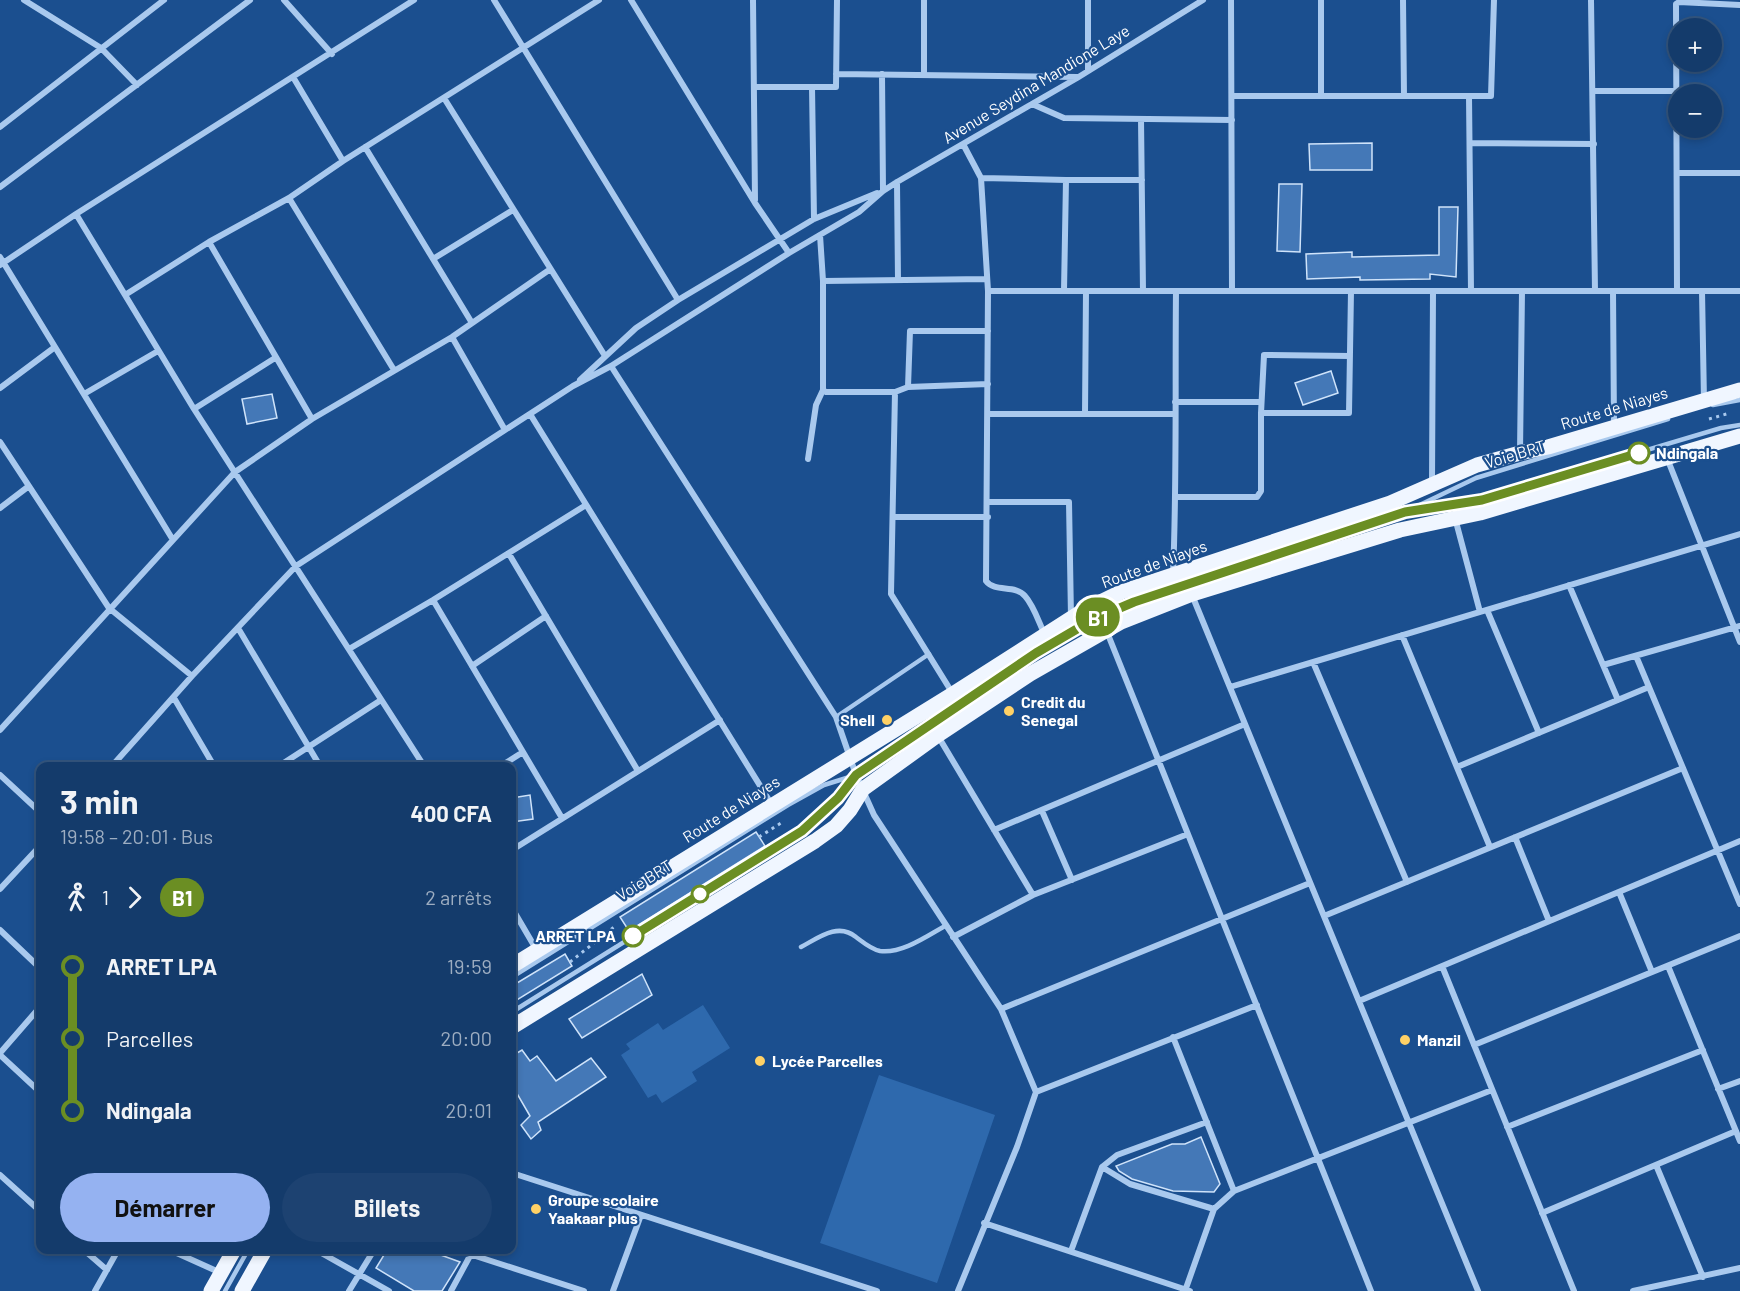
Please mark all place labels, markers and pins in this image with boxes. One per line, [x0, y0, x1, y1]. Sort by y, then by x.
marker: Ndingala [1628, 442, 1650, 464]
place label: Ndingala [1656, 443, 1718, 462]
place label: Credit du Senegal [1021, 692, 1086, 729]
marker: Credit du Senegal [1002, 704, 1016, 718]
place label: Shell [840, 710, 875, 729]
marker: Shell [880, 713, 894, 727]
unlabelled marker [691, 885, 709, 903]
marker: ARRET LPA [622, 925, 644, 947]
place label: ARRET LPA [535, 926, 616, 945]
place label: Manzil [1417, 1030, 1461, 1049]
marker: Manzil [1398, 1033, 1412, 1047]
place label: Lycée Parcelles [772, 1051, 883, 1070]
marker: Lycée Parcelles [753, 1054, 767, 1068]
place label: Groupe scolaire Yaakaar plus [548, 1190, 659, 1227]
marker: Groupe scolaire Yaakaar plus [529, 1202, 543, 1216]

